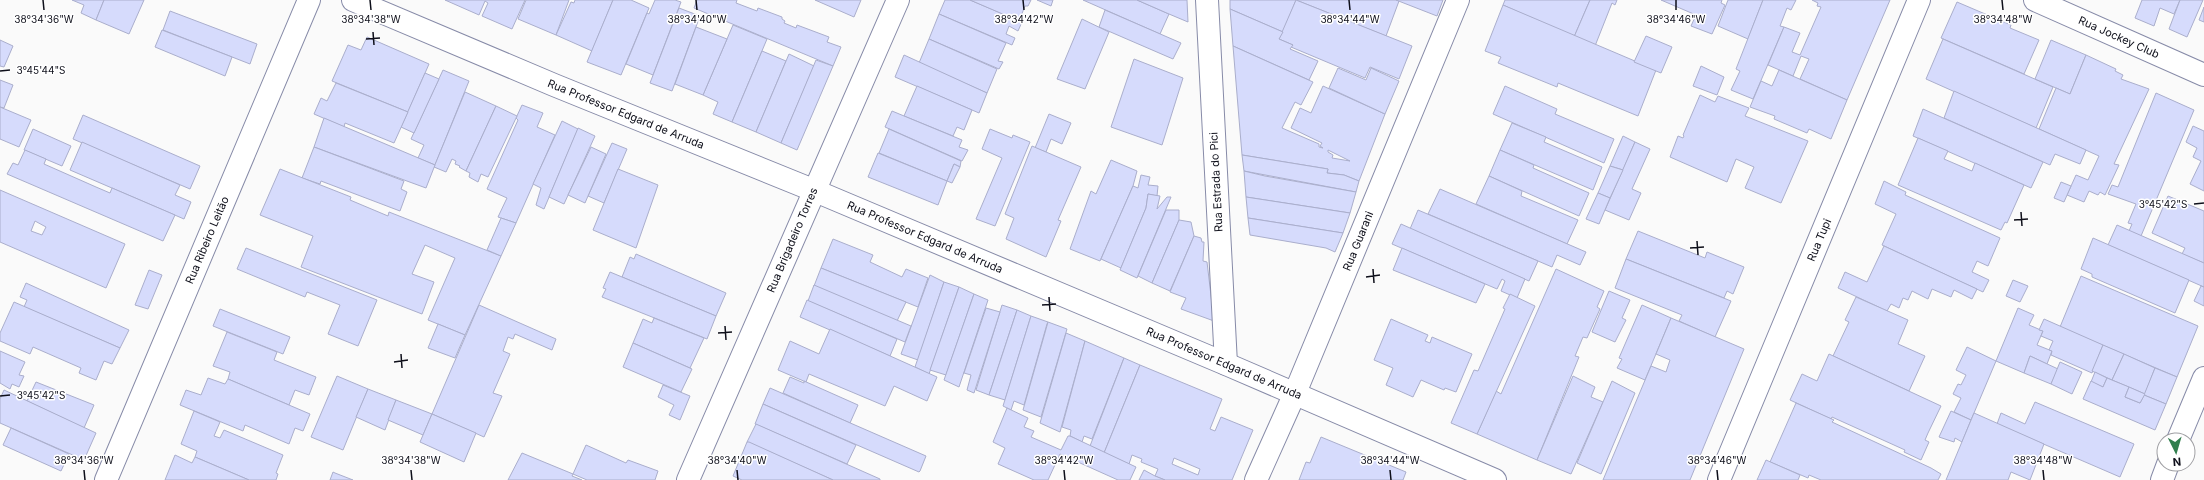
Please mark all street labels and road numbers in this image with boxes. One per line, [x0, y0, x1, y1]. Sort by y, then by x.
street label: Rua Jockey Club [2076, 13, 2162, 61]
street label: Rua Professor Edgard de Arruda [546, 76, 706, 152]
street label: Rua Estrada do Pici [1206, 132, 1226, 232]
street label: Rua Brigadeiro Torres [764, 185, 821, 295]
street label: Rua Ribeiro Leitão [182, 194, 232, 286]
street label: Rua Professor Edgard de Arruda [845, 198, 1005, 276]
street label: Rua Guarani [1340, 209, 1376, 273]
street label: Rua Tupi [1804, 217, 1834, 263]
street label: Rua Professor Edgard de Arruda [1144, 324, 1304, 402]

